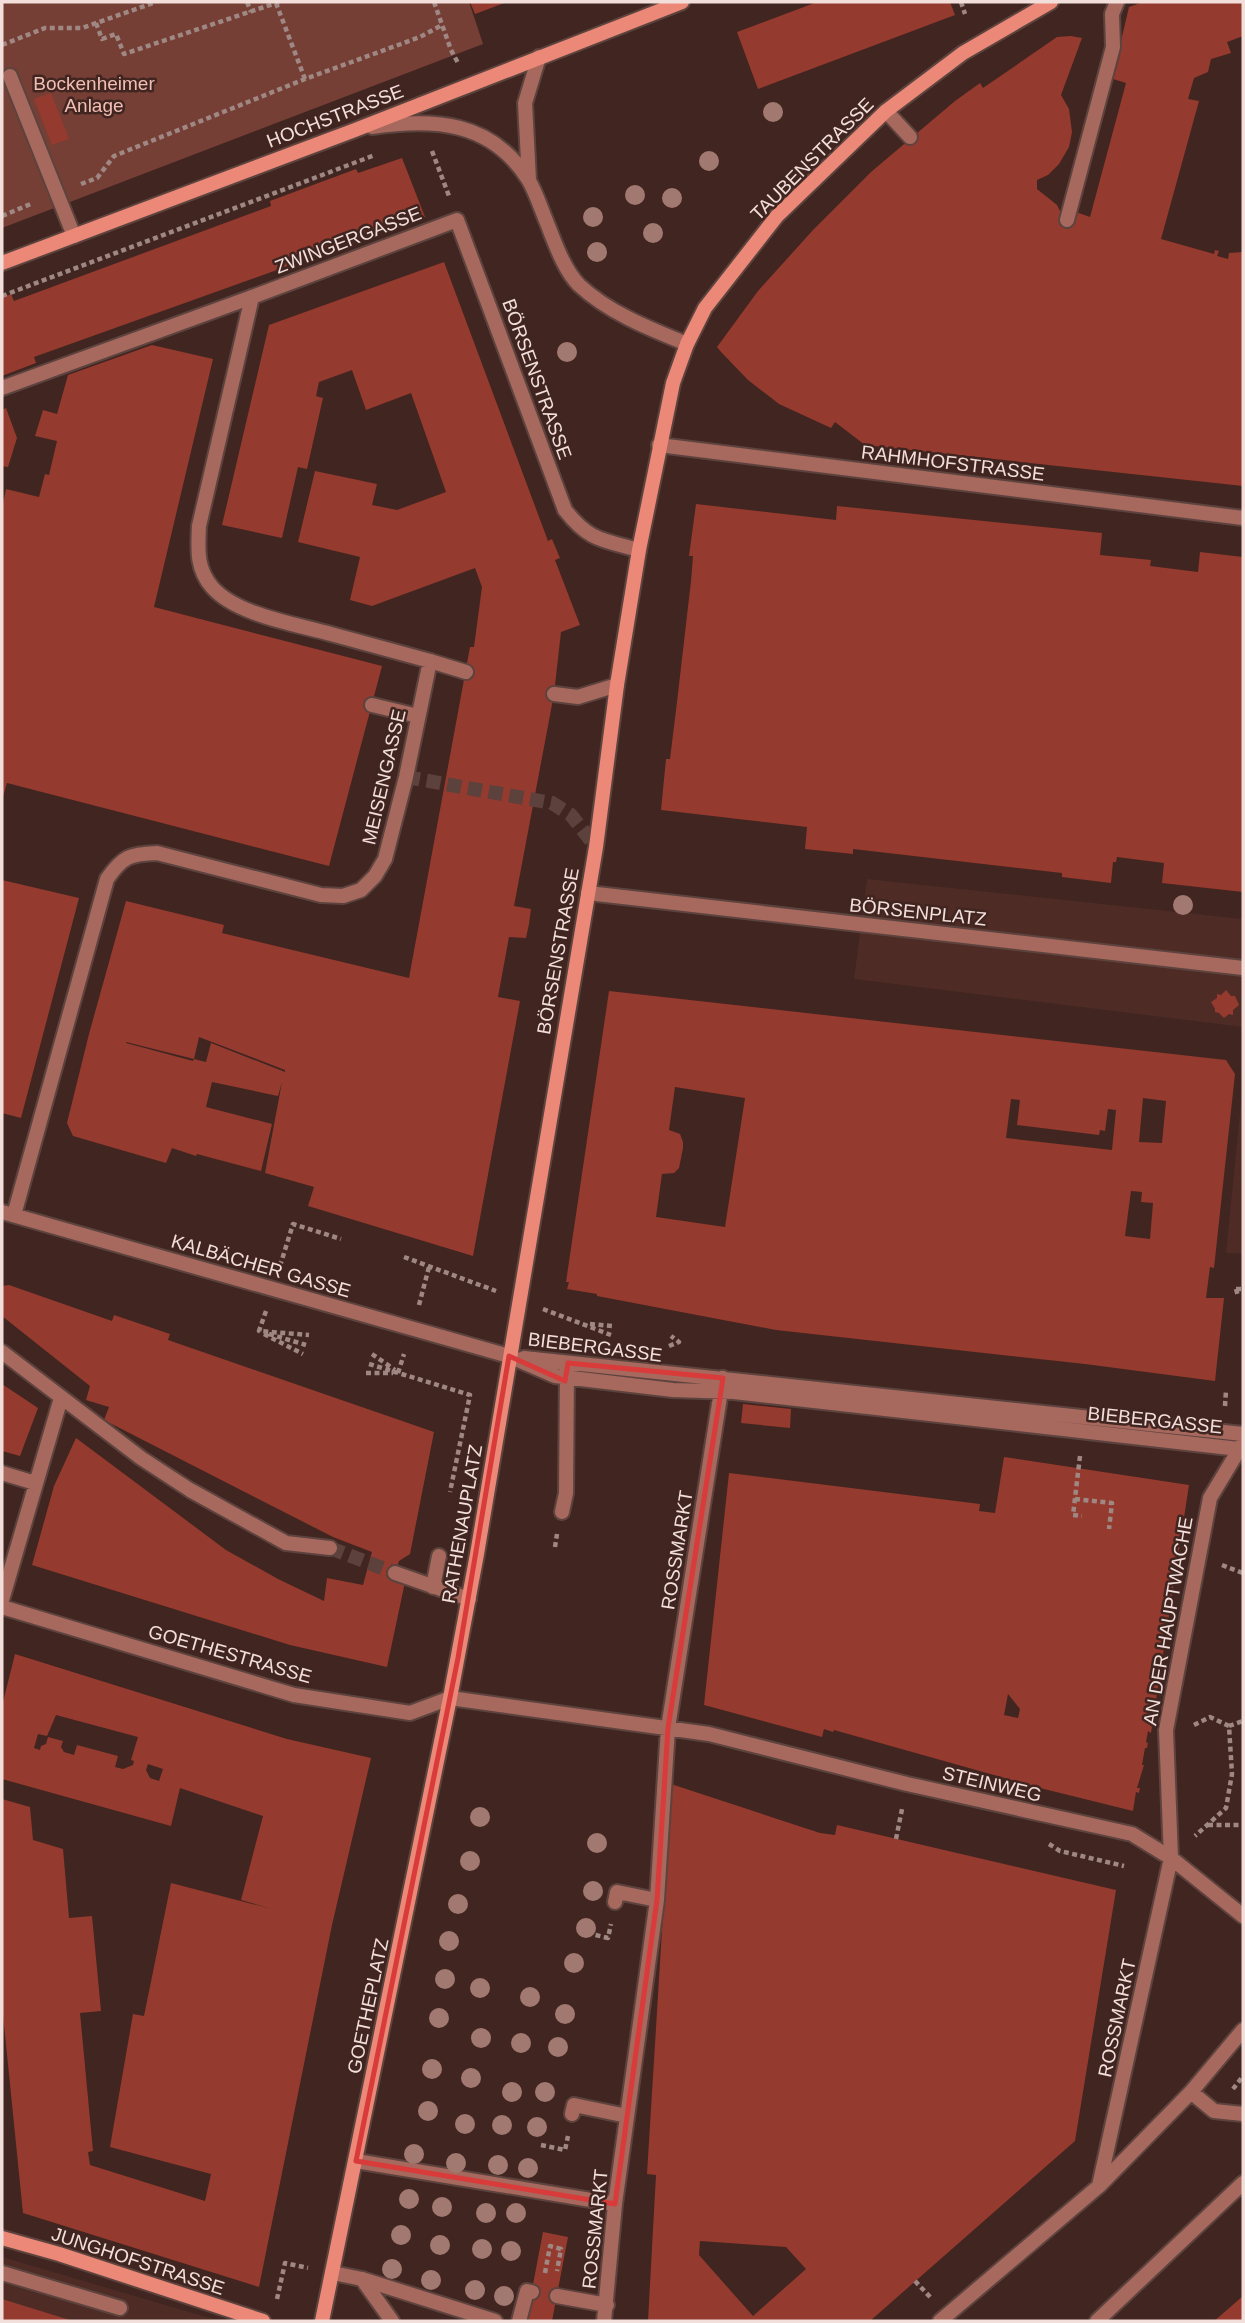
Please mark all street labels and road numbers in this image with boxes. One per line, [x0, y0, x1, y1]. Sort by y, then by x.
street label: HOCHSTRASSE [264, 80, 406, 152]
street label: TAUBENSTRASSE [746, 93, 878, 225]
street label: ZWINGERGASSE [272, 202, 424, 278]
street label: BÖRSENSTRASSE [498, 296, 576, 462]
street label: RAHMHOFSTRASSE [860, 441, 1046, 485]
street label: MEISENGASSE [358, 707, 410, 847]
street label: BÖRSENSTRASSE [533, 866, 583, 1036]
street label: BÖRSENPLATZ [848, 894, 988, 930]
street label: KALBÄCHER GASSE [169, 1230, 353, 1302]
street label: BIEBERGASSE [527, 1328, 663, 1366]
street label: BIEBERGASSE [1087, 1402, 1223, 1438]
street label: RATHENAUPLATZ [438, 1443, 486, 1605]
street label: ROSSMARKT [657, 1489, 697, 1611]
street label: AN DER HAUPTWACHE [1139, 1515, 1197, 1727]
street label: GOETHESTRASSE [146, 1621, 314, 1687]
street label: STEINWEG [940, 1762, 1044, 1806]
street label: GOETHEPLATZ [343, 1936, 393, 2076]
street label: ROSSMARKT [1094, 1957, 1140, 2079]
street label: ROSSMARKT [578, 2168, 612, 2290]
street label: JUNGHOFSTRASSE [49, 2223, 227, 2299]

